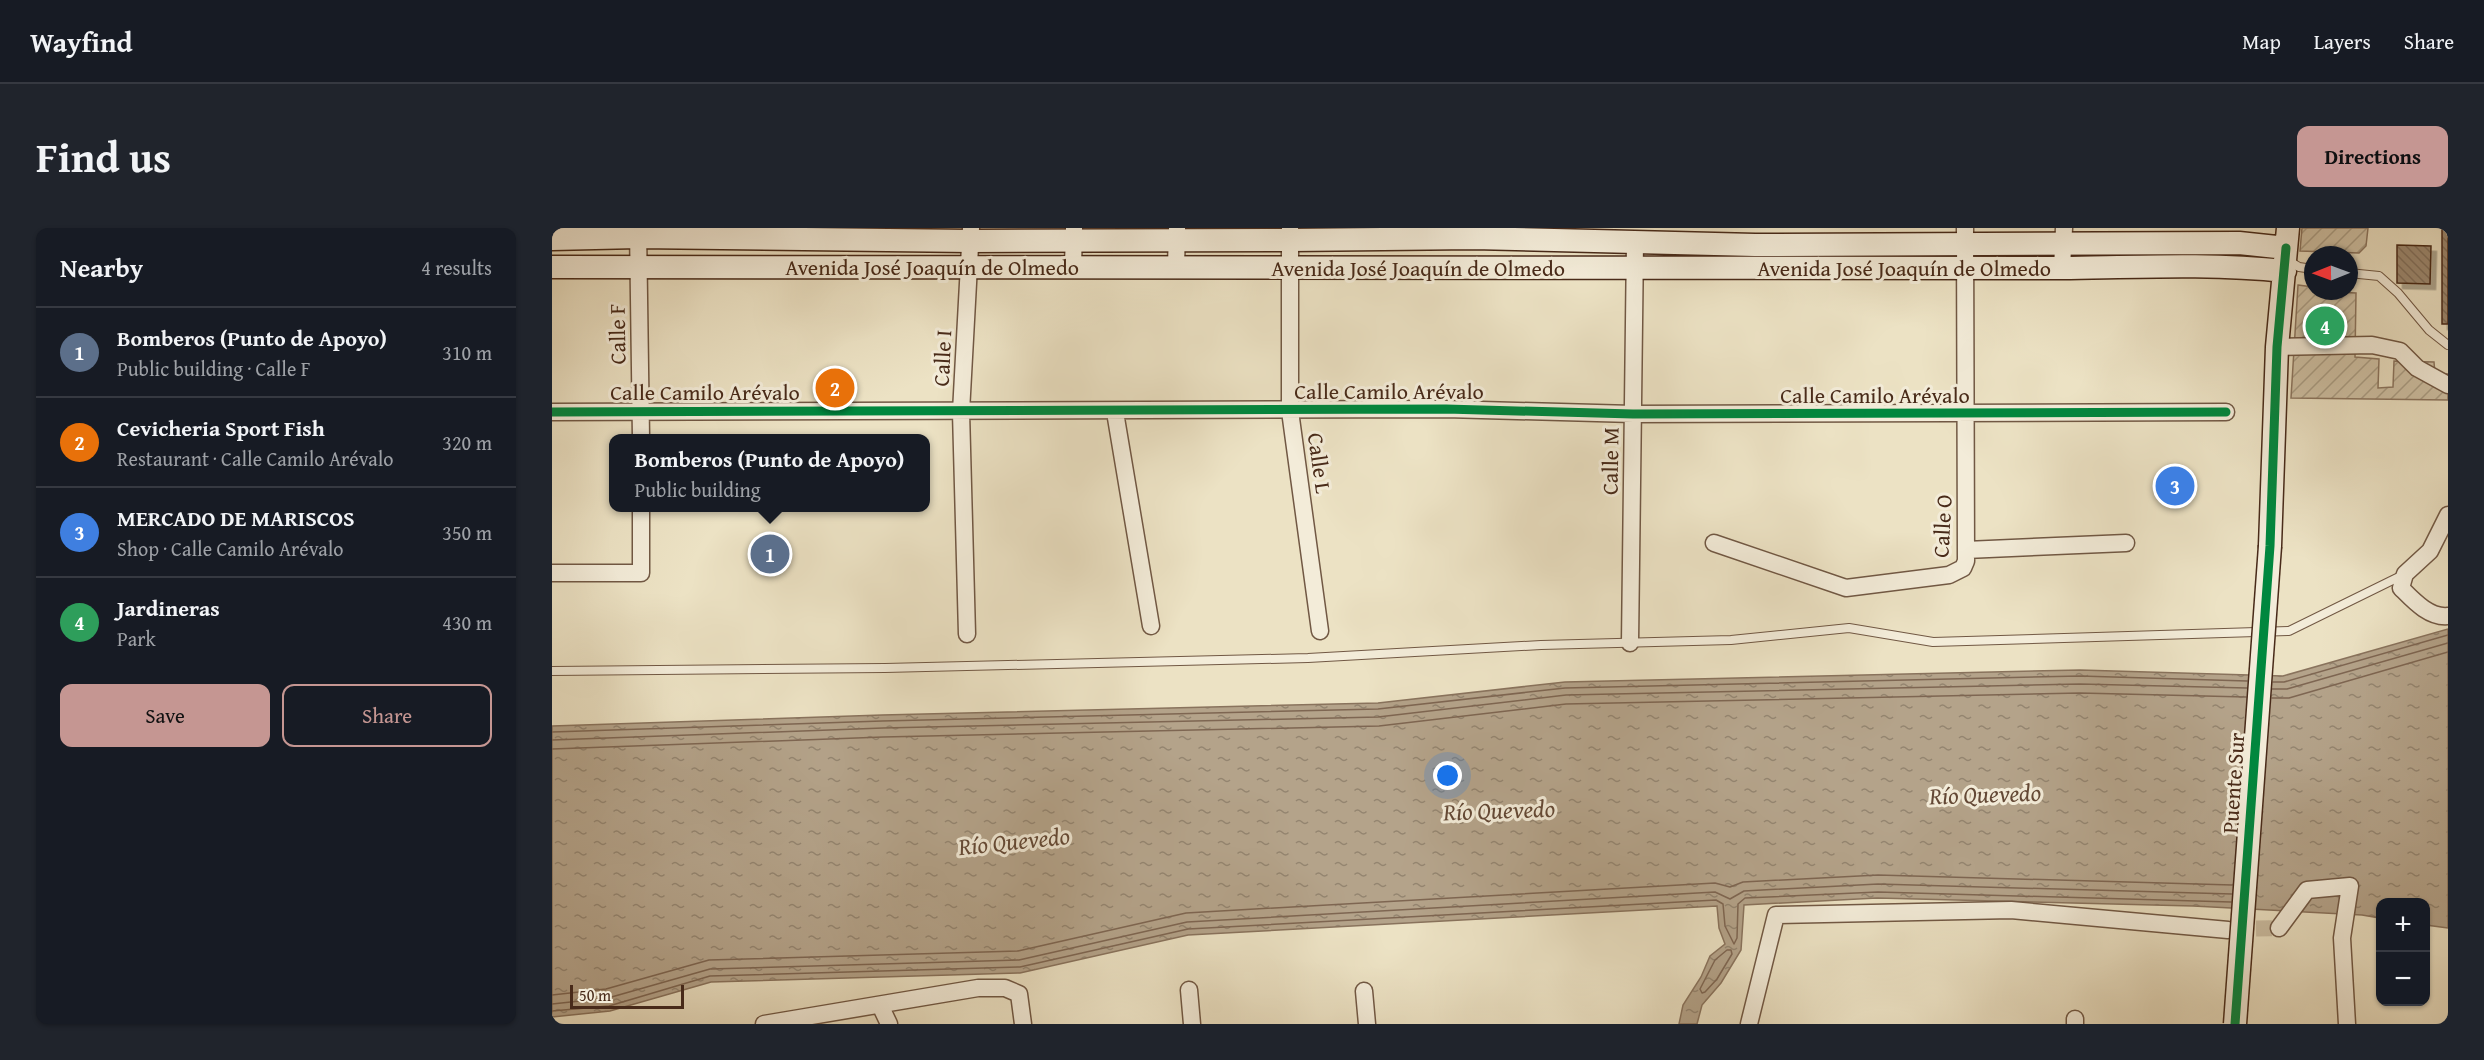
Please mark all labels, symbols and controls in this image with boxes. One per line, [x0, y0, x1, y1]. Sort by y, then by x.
text: Wayfind [30, 21, 132, 62]
text: Map [2242, 26, 2281, 57]
text: Layers [2314, 26, 2371, 57]
text: Share [2404, 26, 2454, 57]
text: Find us [36, 126, 171, 187]
button: Directions [2297, 126, 2448, 187]
north arrow [2304, 246, 2358, 300]
text: Nearby [60, 248, 143, 287]
street label: Avenida José Joaquín de Olmedo [785, 251, 1079, 283]
street label: Avenida José Joaquín de Olmedo [1271, 252, 1565, 284]
street label: Avenida José Joaquín de Olmedo [1757, 252, 2051, 284]
text: 4 results [421, 253, 492, 282]
street label: Calle F [600, 303, 634, 365]
pin: 4 [2306, 304, 2344, 348]
text: Bomberos (Punto de Apoyo) [117, 322, 387, 354]
street label: Calle I [925, 329, 959, 387]
text: 1 [74, 338, 85, 367]
text: 310 m [442, 338, 492, 367]
text: Public building · Calle F [117, 354, 311, 383]
pin: 2 [816, 366, 854, 410]
street label: Calle Camilo Arévalo [1294, 375, 1484, 407]
street label: Calle Camilo Arévalo [610, 376, 800, 408]
street label: Calle Camilo Arévalo [1780, 379, 1970, 411]
text: Cevicheria Sport Fish [117, 412, 325, 444]
street label: Calle M [1593, 427, 1627, 495]
text: 2 [74, 428, 85, 457]
text: 320 m [442, 428, 492, 457]
street label: Calle L [1300, 431, 1340, 496]
popup [609, 434, 930, 512]
text: Bomberos (Punto de Apoyo) [635, 443, 904, 475]
text: Restaurant · Calle Camilo Arévalo [117, 444, 394, 473]
pin: 3 [2156, 464, 2194, 508]
text: Public building [635, 475, 761, 504]
street label: Calle O [1924, 494, 1960, 558]
text: MERCADO DE MARISCOS [117, 502, 355, 534]
text: 3 [74, 518, 85, 547]
text: 350 m [442, 518, 492, 547]
pin: 1 [750, 532, 790, 576]
text: Shop · Calle Camilo Arévalo [117, 534, 344, 563]
text: Jardineras [117, 592, 220, 624]
text: 4 [74, 608, 85, 637]
text: 430 m [442, 608, 492, 637]
text: Park [117, 624, 156, 653]
button: Save [60, 684, 270, 747]
button: Share [282, 684, 492, 747]
street label: Puente Sur [2214, 731, 2252, 835]
your location [1433, 761, 1462, 790]
water label: Río Quevedo [1927, 775, 2042, 813]
water label: Río Quevedo [1441, 791, 1556, 829]
water label: Río Quevedo [956, 818, 1071, 864]
map controls [2376, 898, 2430, 1006]
button: + [2376, 898, 2430, 952]
button: − [2376, 952, 2430, 1006]
scale bar [570, 982, 684, 1010]
text: 50 m [579, 983, 611, 1007]

